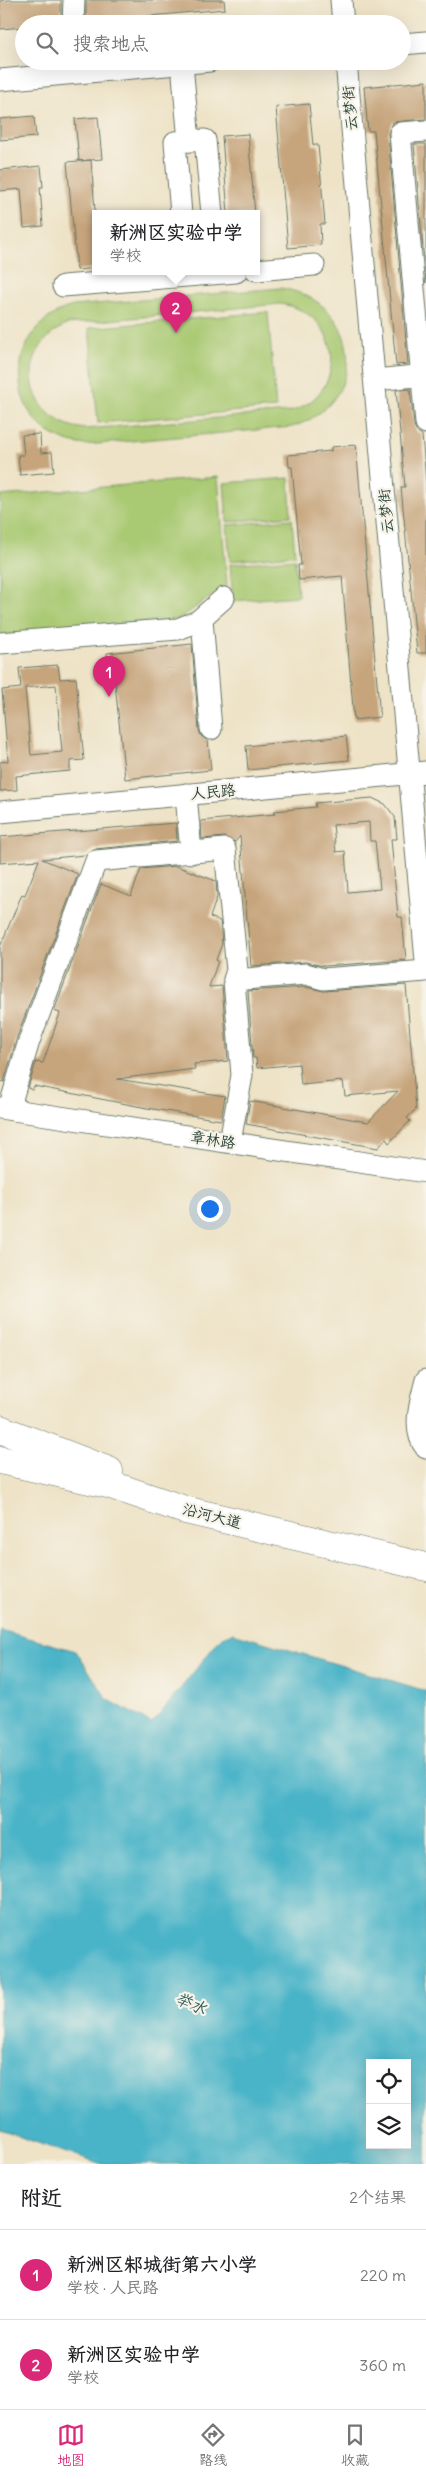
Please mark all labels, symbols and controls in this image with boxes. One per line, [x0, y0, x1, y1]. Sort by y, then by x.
search box [15, 15, 411, 70]
icon: search [33, 29, 61, 57]
text: 搜索地点 [73, 31, 149, 55]
street label: 云梦街 [338, 85, 361, 131]
popup [92, 210, 260, 275]
text: 新洲区实验中学 [109, 220, 243, 244]
text: 学校 [109, 245, 142, 265]
pin: 2 [160, 292, 192, 333]
street label: 云梦街 [374, 488, 397, 534]
pin: 1 [93, 656, 125, 697]
street label: 人民路 [190, 780, 236, 803]
street label: 章林路 [189, 1127, 237, 1152]
your location [197, 1196, 223, 1222]
street label: 沿河大道 [181, 1499, 244, 1532]
water label: 举水 [172, 1988, 211, 2019]
map controls [366, 2059, 411, 2149]
button: locate [366, 2059, 411, 2104]
button: layers [366, 2104, 411, 2149]
text: 附近 [20, 2184, 62, 2211]
text: 2个结果 [349, 2187, 406, 2207]
text: 新洲区邾城街第六小学 [67, 2252, 257, 2276]
text: 1 [33, 2265, 39, 2285]
text: 220 m [360, 2265, 406, 2285]
text: 学校 · 人民路 [67, 2277, 158, 2297]
text: 新洲区实验中学 [67, 2342, 200, 2366]
text: 2 [32, 2355, 40, 2375]
text: 360 m [359, 2355, 406, 2375]
text: 学校 [67, 2367, 99, 2387]
tab: 地图 [57, 2421, 85, 2469]
tab: 路线 [199, 2421, 227, 2469]
tab: 收藏 [341, 2421, 369, 2469]

